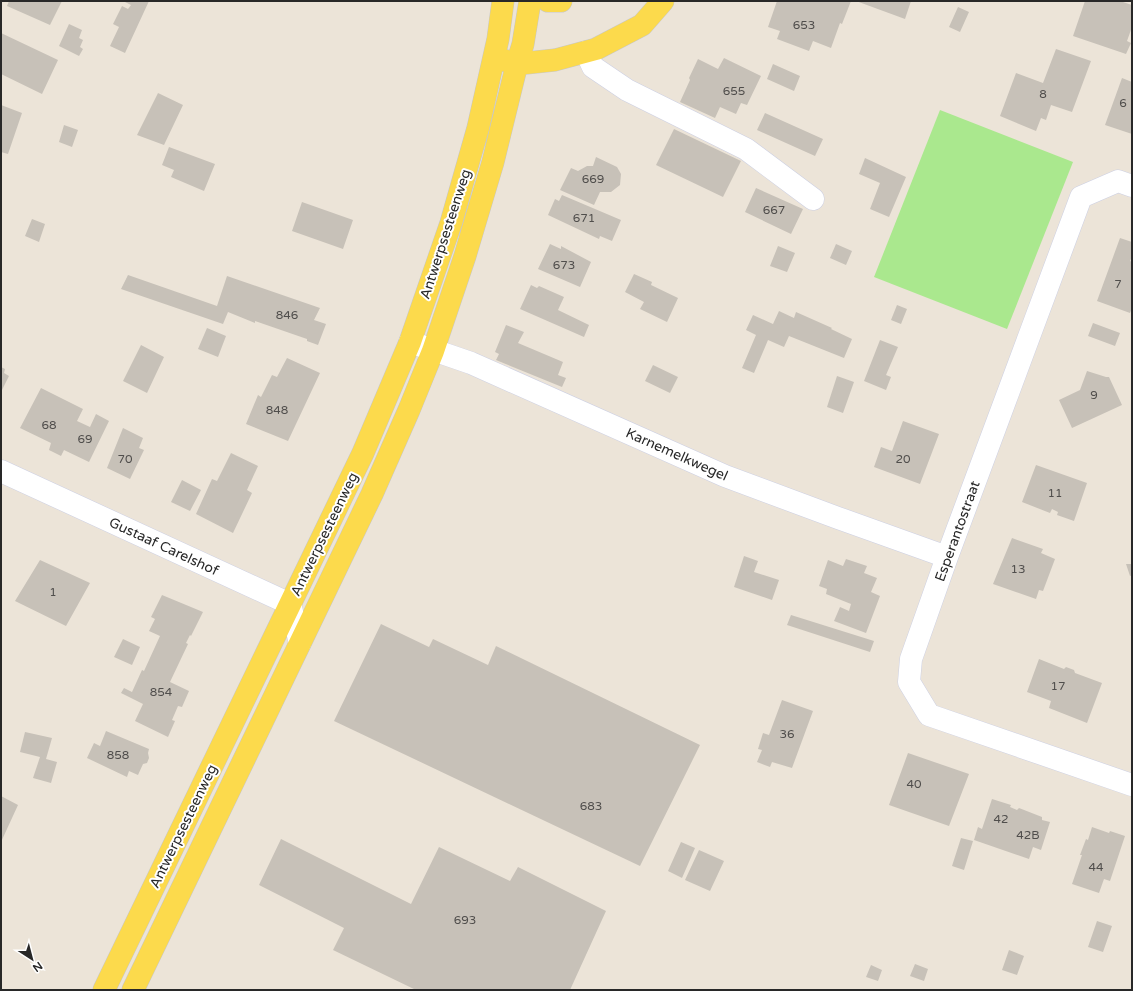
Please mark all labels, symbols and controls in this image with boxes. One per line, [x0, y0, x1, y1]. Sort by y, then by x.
house number: 653 [793, 18, 815, 32]
house number: 655 [723, 84, 745, 98]
house number: 8 [1039, 87, 1047, 101]
house number: 6 [1119, 96, 1127, 110]
street label: Antwerpsesteenweg [416, 167, 475, 301]
house number: 669 [582, 172, 604, 186]
house number: 667 [763, 203, 785, 217]
house number: 671 [573, 211, 595, 225]
house number: 673 [553, 258, 575, 272]
house number: 7 [1114, 277, 1122, 291]
house number: 846 [276, 308, 298, 322]
house number: 9 [1090, 388, 1098, 402]
house number: 848 [266, 403, 288, 417]
house number: 68 [41, 418, 57, 432]
street label: Karnemelkwegel [623, 424, 731, 485]
house number: 69 [77, 432, 93, 446]
house number: 70 [117, 452, 133, 466]
house number: 20 [895, 452, 911, 466]
street label: Antwerpsesteenweg [287, 470, 362, 599]
street label: Esperantostraat [931, 478, 984, 584]
house number: 11 [1047, 486, 1063, 500]
street label: Gustaaf Carelshof [106, 514, 222, 580]
house number: 13 [1010, 562, 1026, 576]
house number: 1 [49, 585, 57, 599]
house number: 17 [1050, 679, 1066, 693]
house number: 854 [150, 685, 173, 699]
house number: 36 [779, 727, 795, 741]
house number: 858 [107, 748, 129, 762]
street label: Antwerpsesteenweg [146, 762, 221, 891]
house number: 40 [906, 777, 922, 791]
house number: 683 [580, 799, 602, 813]
house number: 42 [993, 812, 1009, 826]
house number: 42B [1016, 828, 1040, 842]
house number: 44 [1088, 860, 1104, 874]
house number: 693 [454, 913, 476, 927]
north arrow [12, 939, 52, 979]
text: N [30, 959, 45, 975]

